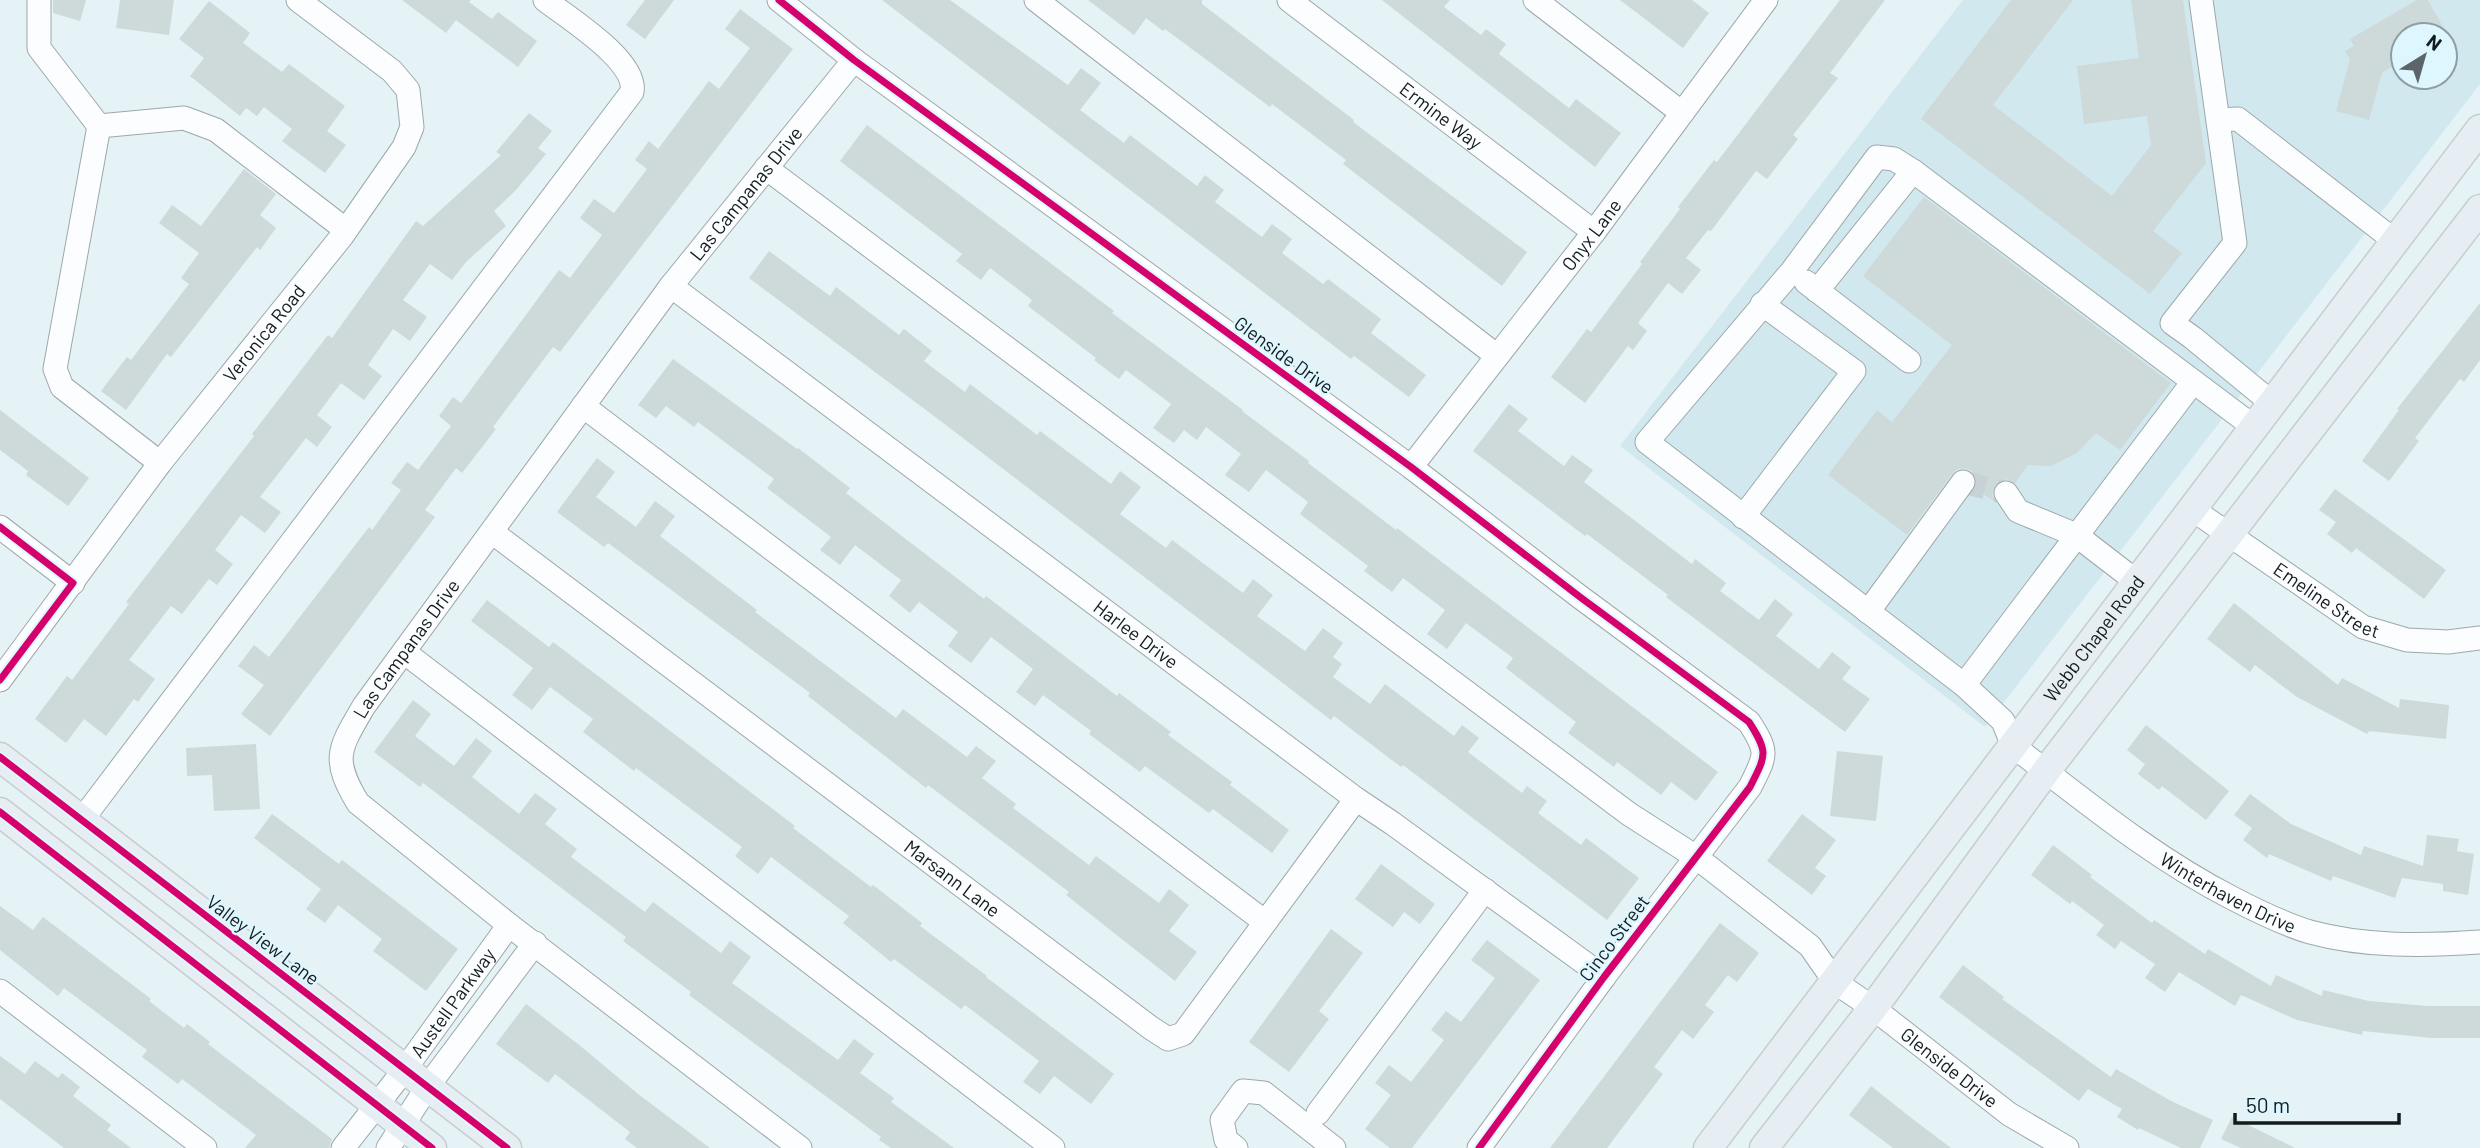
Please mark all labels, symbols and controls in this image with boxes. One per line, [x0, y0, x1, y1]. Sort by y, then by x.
north arrow [2389, 21, 2459, 91]
text: N [2423, 29, 2447, 55]
street label: Ermine Way [1396, 77, 1487, 154]
street label: Las Campanas Drive [684, 121, 807, 265]
street label: Onyx Lane [1556, 194, 1626, 275]
street label: Veronica Road [218, 280, 310, 386]
street label: Glenside Drive [1230, 311, 1338, 398]
street label: Emeline Street [2270, 557, 2382, 642]
street label: Webb Chapel Road [2038, 571, 2149, 706]
street label: Las Campanas Drive [348, 574, 464, 722]
street label: Harlee Drive [1089, 595, 1183, 673]
street label: Marsann Lane [900, 834, 1005, 921]
street label: Winterhaven Drive [2156, 847, 2299, 937]
street label: Valley View Lane [202, 890, 324, 990]
street label: Cinco Street [1574, 890, 1654, 985]
street label: Austell Parkway [405, 943, 500, 1062]
street label: Glenside Drive [1896, 1022, 2003, 1112]
scale bar [2235, 1082, 2400, 1126]
text: 50 m [2246, 1092, 2290, 1117]

